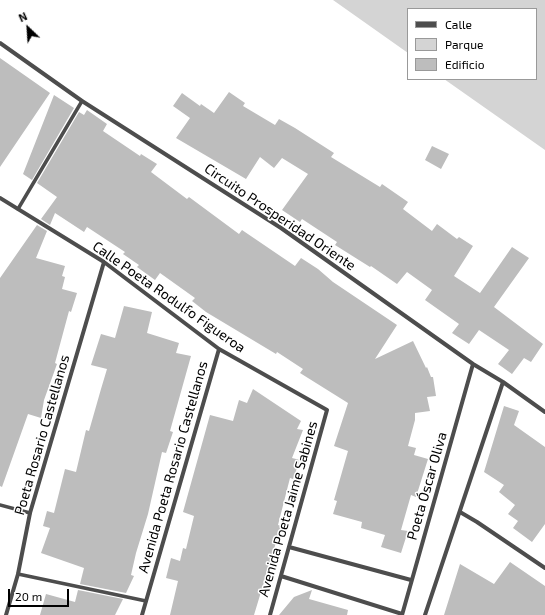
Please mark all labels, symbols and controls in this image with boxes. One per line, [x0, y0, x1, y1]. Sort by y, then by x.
north arrow [8, 8, 48, 48]
legend [407, 8, 537, 80]
text: N [16, 9, 29, 24]
text: Calle [445, 17, 472, 31]
text: Parque [445, 37, 483, 51]
text: Edificio [445, 57, 485, 71]
street label: Circuito Prosperidad Oriente [201, 160, 359, 274]
street label: Calle Poeta Rodulfo Figueroa [89, 238, 249, 356]
street label: Poeta Rosario Castellanos [11, 353, 73, 517]
street label: Avenida Poeta Rosario Castellanos [135, 359, 211, 575]
street label: Avenida Poeta Jaime Sabines [255, 419, 321, 599]
street label: Poeta Óscar Oliva [404, 430, 450, 542]
scale bar [10, 581, 71, 607]
text: 20 m [15, 589, 42, 603]

